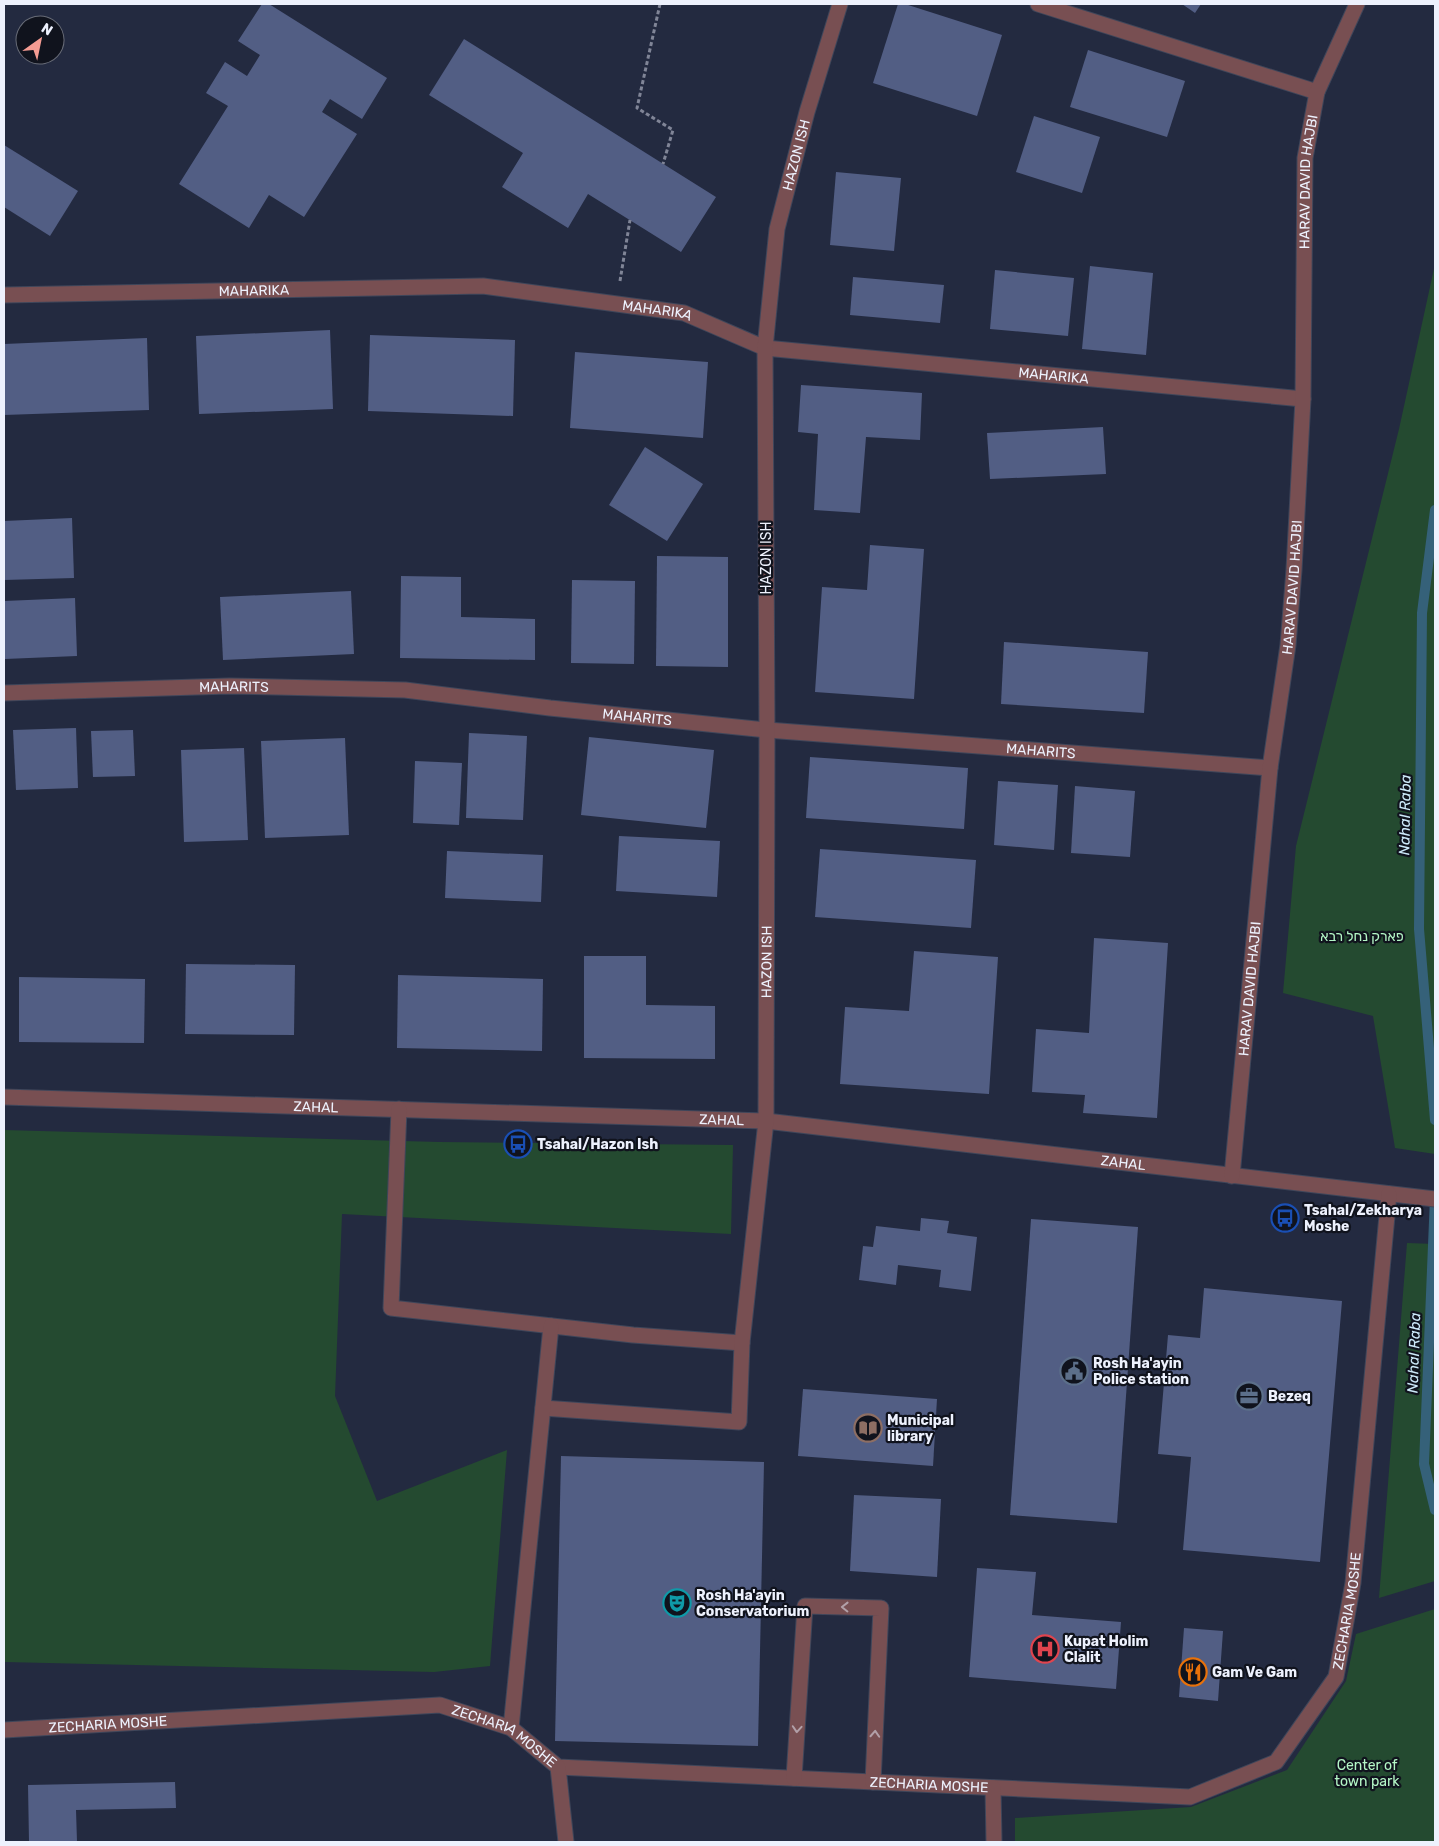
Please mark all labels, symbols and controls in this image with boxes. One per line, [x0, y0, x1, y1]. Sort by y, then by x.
north arrow [15, 15, 65, 65]
text: N [38, 20, 56, 39]
street label: HARAV DAVID HAJBI [1296, 113, 1322, 249]
street label: HAZON ISH [779, 118, 814, 192]
street label: MAHARIKA [218, 282, 290, 300]
street label: MAHARIKA [621, 297, 696, 325]
street label: MAHARIKA [1018, 364, 1090, 388]
street label: HARAV DAVID HAJBI [1279, 519, 1306, 656]
street label: HAZON ISH [758, 522, 775, 594]
street label: MAHARITS [199, 678, 269, 696]
street label: MAHARITS [602, 705, 673, 729]
street label: MAHARITS [1005, 740, 1076, 762]
water label: Nahal Raba [1395, 774, 1415, 856]
street label: HARAV DAVID HAJBI [1235, 921, 1265, 1057]
street label: HAZON ISH [758, 925, 776, 998]
park label: פארק נחל רבא [1320, 928, 1404, 945]
street label: ZAHAL [293, 1098, 339, 1117]
street label: ZAHAL [699, 1111, 745, 1129]
bus stop icon: Tsahal/Hazon Ish [503, 1129, 533, 1159]
place label: Tsahal/Hazon Ish [537, 1136, 658, 1153]
street label: ZAHAL [1100, 1152, 1147, 1174]
place label: Tsahal/Zekharya Moshe [1304, 1202, 1422, 1235]
bus stop icon: Tsahal/Zekharya Moshe [1270, 1203, 1300, 1233]
water label: Nahal Raba [1404, 1312, 1424, 1394]
place label: Rosh Ha'ayin Police station [1093, 1355, 1189, 1388]
public building icon: Rosh Ha'ayin Police station [1059, 1356, 1089, 1386]
office icon: Bezeq [1234, 1381, 1264, 1411]
place label: Bezeq [1268, 1388, 1311, 1405]
place label: Municipal library [887, 1412, 954, 1445]
library icon: Municipal library [853, 1413, 883, 1443]
street label: ZECHARIA MOSHE [1329, 1552, 1365, 1671]
place label: Rosh Ha'ayin Conservatorium [696, 1587, 809, 1620]
theatre icon: Rosh Ha'ayin Conservatorium [662, 1588, 692, 1618]
one-way arrow [841, 1602, 848, 1612]
place label: Kupat Holim Clalit [1064, 1633, 1149, 1666]
hospital icon: Kupat Holim Clalit [1030, 1634, 1060, 1664]
restaurant icon: Gam Ve Gam [1178, 1657, 1208, 1687]
place label: Gam Ve Gam [1212, 1664, 1297, 1681]
street label: ZECHARIA MOSHE [449, 1701, 560, 1771]
street label: ZECHARIA MOSHE [48, 1713, 168, 1736]
one-way arrow [792, 1725, 803, 1733]
one-way arrow [870, 1729, 880, 1737]
park label: Center of town park [1334, 1757, 1400, 1790]
street label: ZECHARIA MOSHE [869, 1774, 989, 1796]

